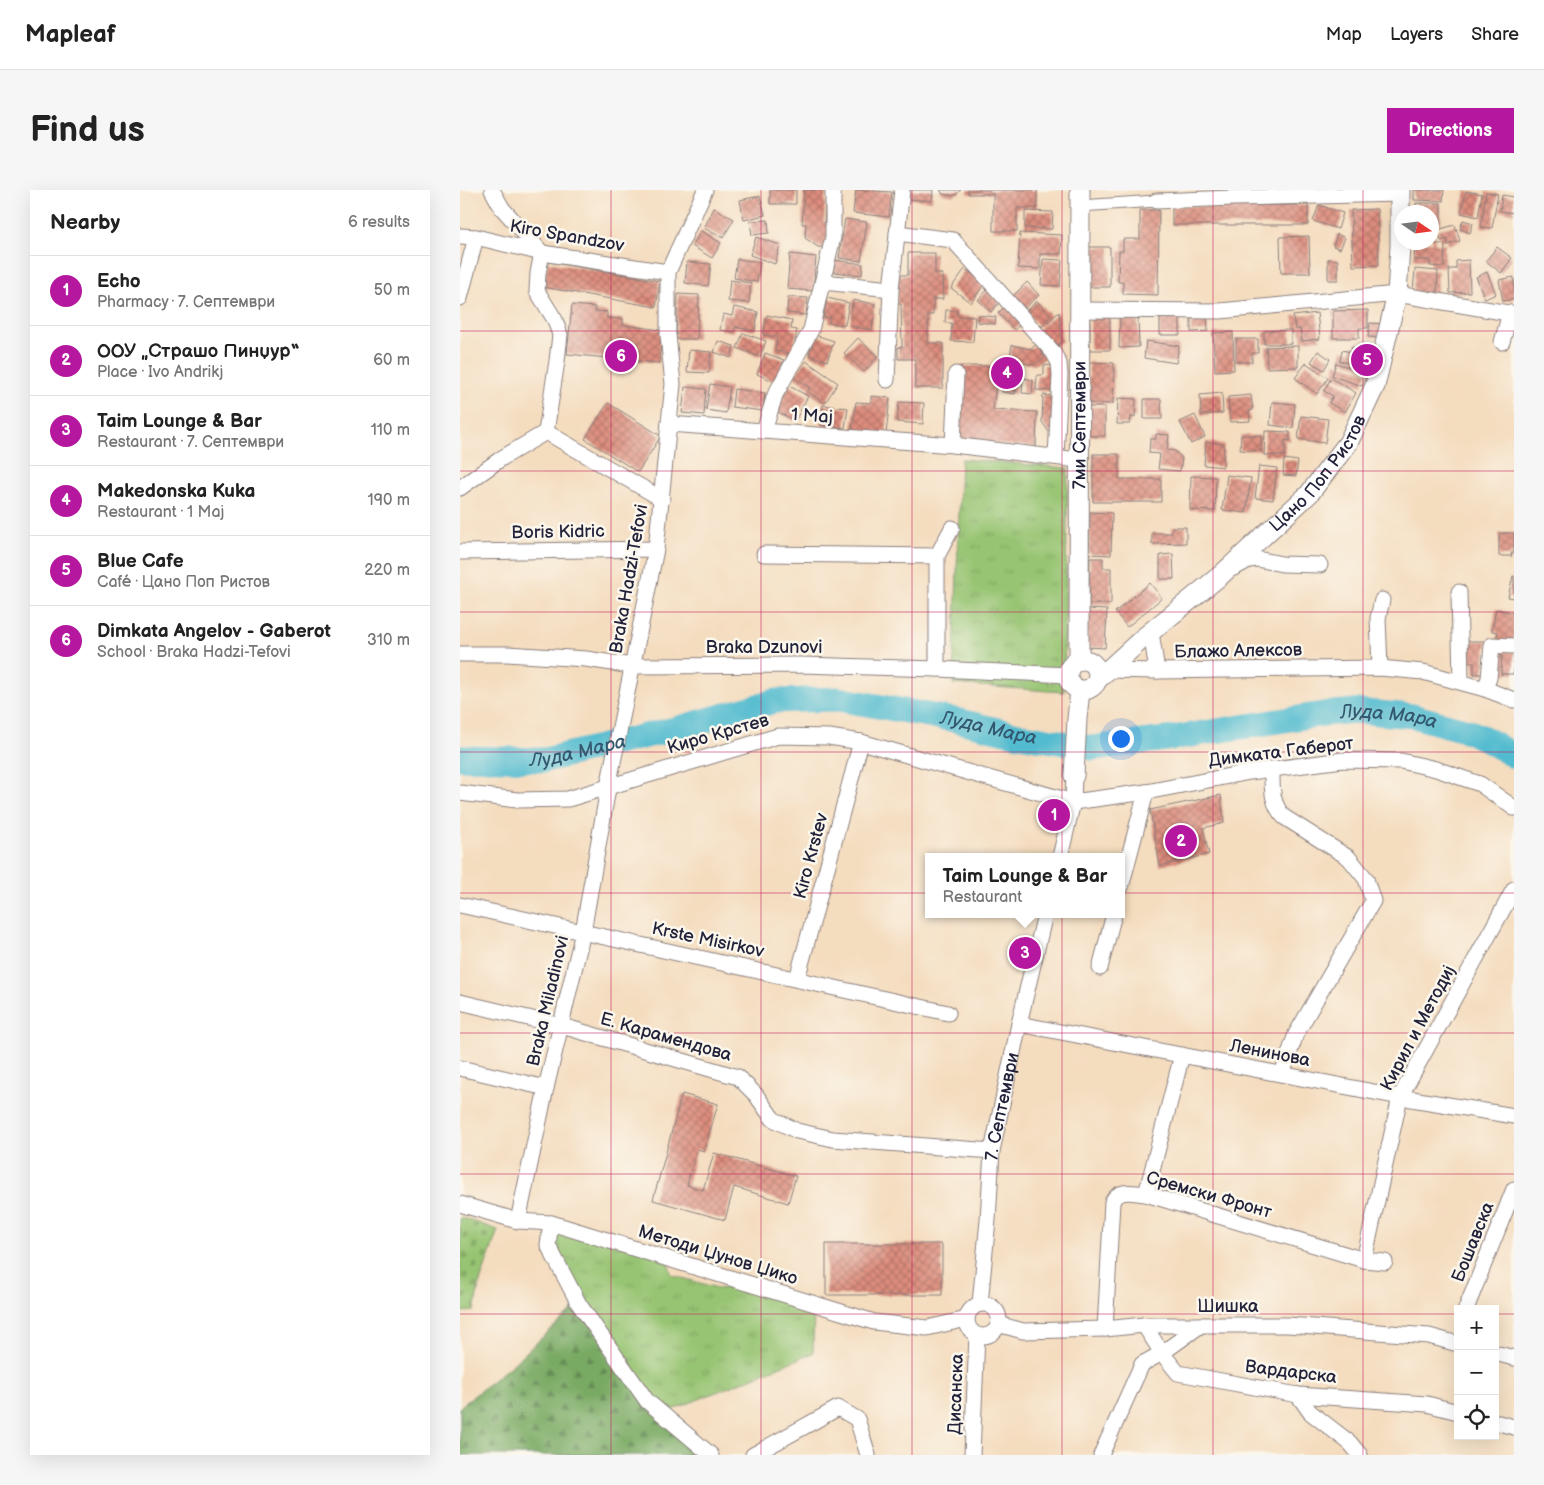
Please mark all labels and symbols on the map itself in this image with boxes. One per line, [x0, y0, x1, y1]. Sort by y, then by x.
north arrow [1394, 205, 1439, 250]
street label: Kiro Spandzov [508, 216, 626, 256]
pin: 6 [605, 337, 637, 375]
pin: 5 [1351, 341, 1383, 379]
pin: 4 [991, 354, 1023, 392]
street label: 7ми Септември [1069, 361, 1090, 489]
street label: 1 Maj [790, 404, 834, 428]
street label: Цано Поп Ристов [1265, 411, 1370, 536]
street label: Braka Hadzi-Tefovi [606, 503, 652, 655]
street label: Boris Kidric [511, 521, 605, 543]
street label: Braka Dzunovi [706, 637, 822, 658]
street label: Блажо Алексов [1174, 639, 1303, 663]
water label: Луда Мара [1338, 699, 1440, 734]
water label: Луда Мара [938, 706, 1039, 749]
street label: Киро Крстев [665, 709, 772, 758]
your location [1108, 726, 1134, 752]
water label: Луда Мара [529, 730, 628, 772]
street label: Димката Габерот [1207, 733, 1355, 771]
pin: 1 [1038, 796, 1070, 834]
street label: Kiro Krstev [789, 810, 833, 901]
pin: 2 [1165, 822, 1197, 860]
street label: Krste Misirkov [650, 918, 766, 962]
street label: Braka Miladinovi [523, 934, 573, 1068]
pin: 3 [1009, 934, 1041, 972]
street label: Кирил и Методиј [1376, 962, 1460, 1094]
street label: Е. Карамендова [598, 1008, 734, 1066]
street label: Ленинова [1227, 1035, 1312, 1071]
street label: 7. Септември [981, 1051, 1023, 1161]
street label: Сремски Фронт [1144, 1167, 1275, 1223]
street label: Бошавска [1447, 1199, 1499, 1285]
street label: Методи Џунов Џико [636, 1221, 800, 1289]
street label: Шишка [1197, 1296, 1259, 1317]
street label: Дисанска [944, 1353, 968, 1435]
street label: Вардарска [1244, 1356, 1338, 1388]

